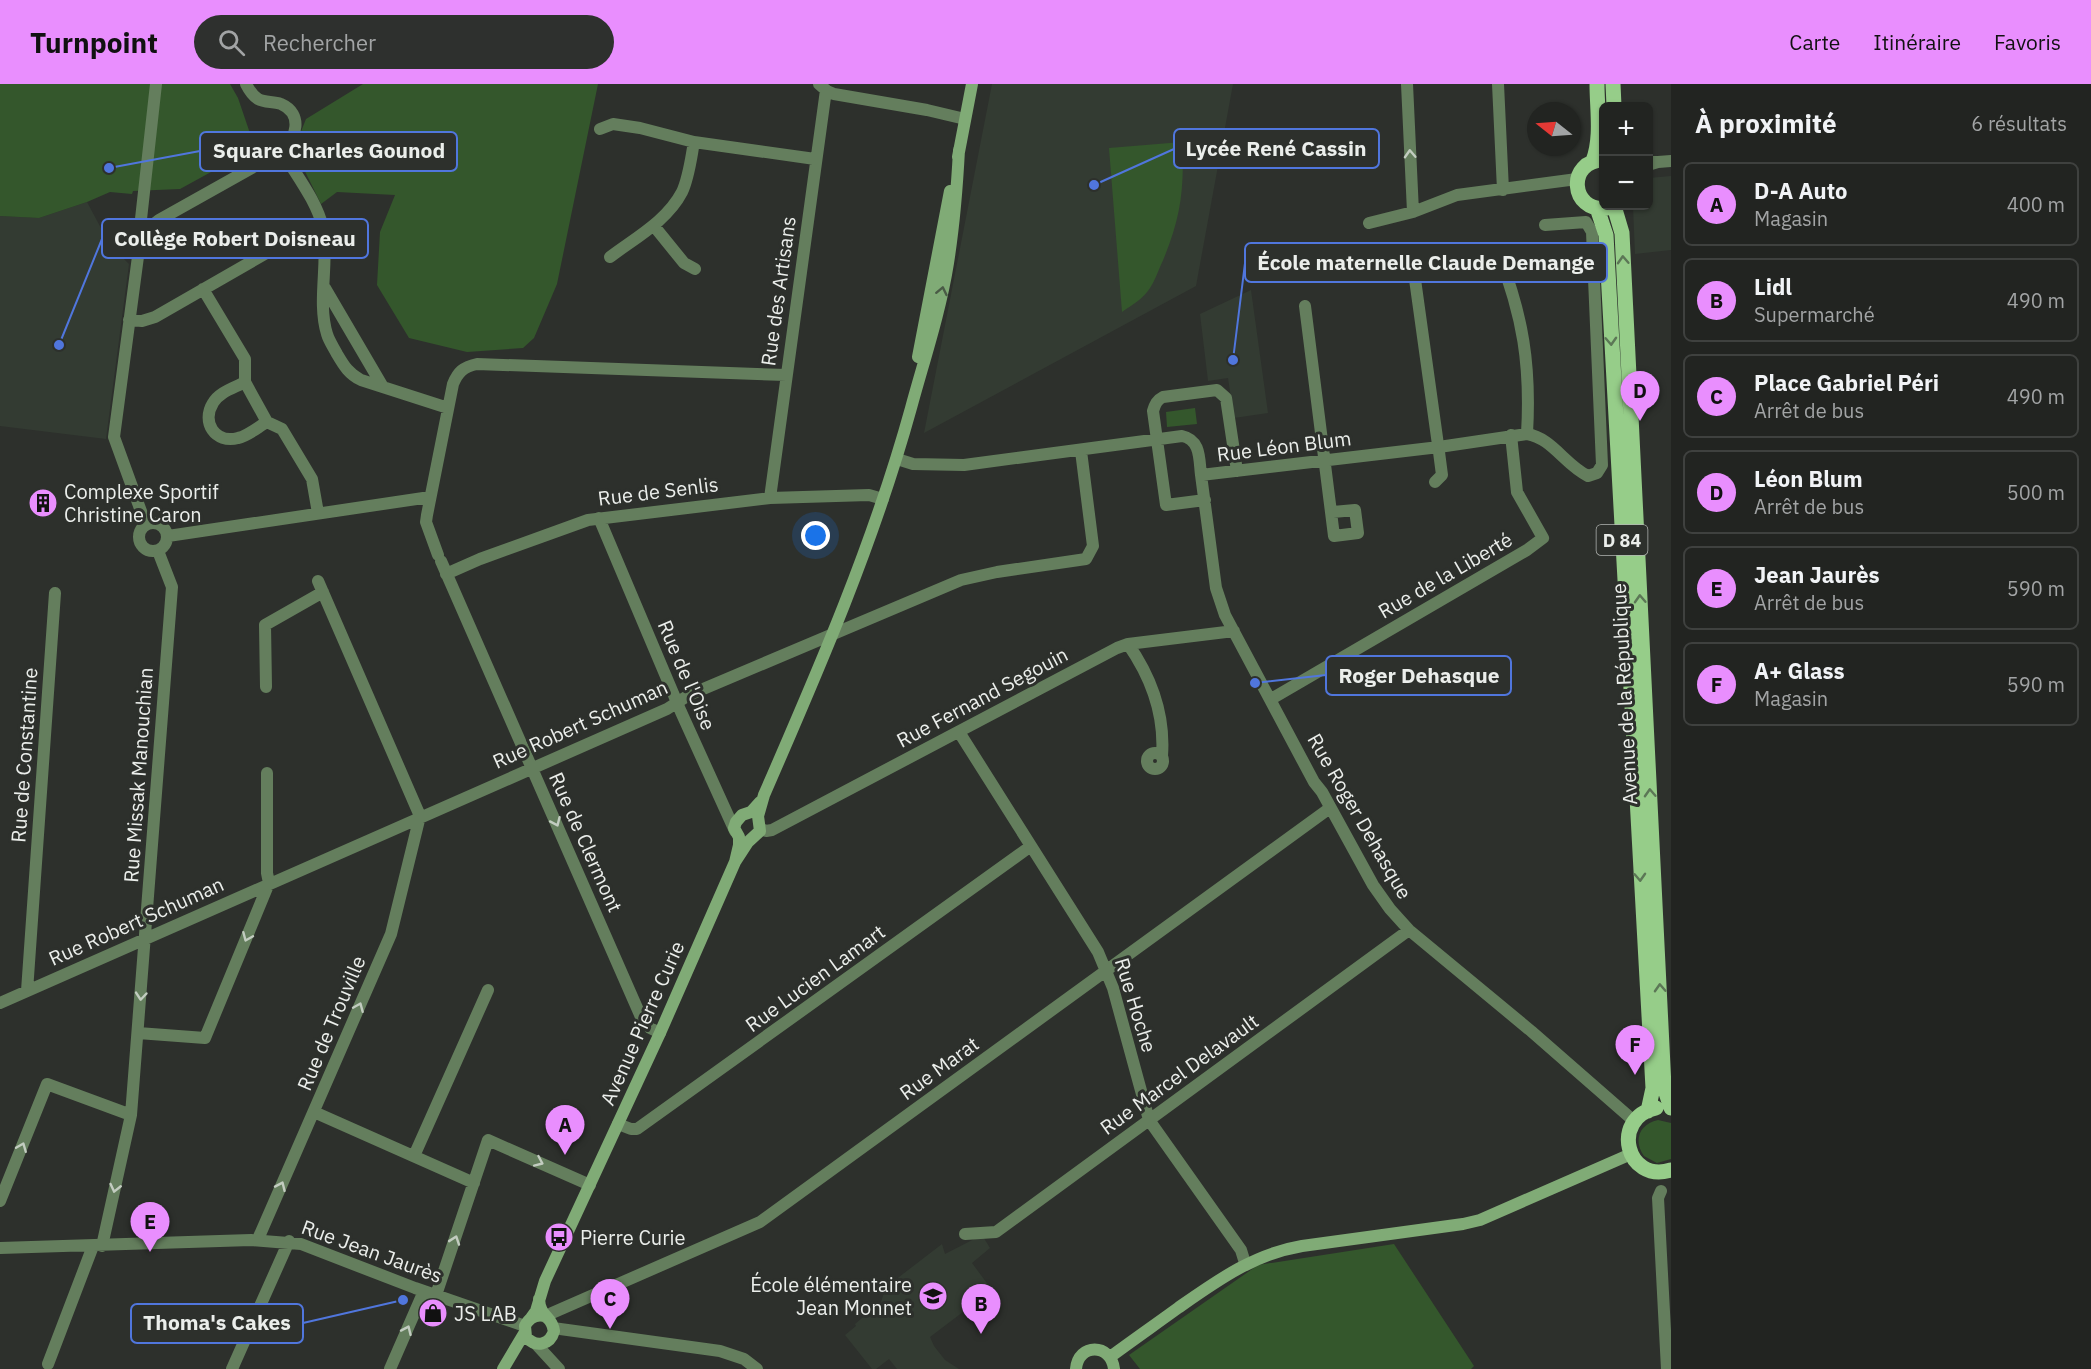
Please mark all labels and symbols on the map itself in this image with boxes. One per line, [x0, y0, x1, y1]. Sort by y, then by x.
north arrow [1527, 102, 1581, 156]
callout: Lycée René Cassin [1174, 129, 1379, 168]
callout: Square Charles Gounod [200, 132, 457, 171]
text: Lycée René Cassin [1186, 134, 1366, 162]
text: Square Charles Gounod [213, 136, 445, 164]
one-way arrow [1404, 149, 1417, 158]
street label: Rue des Artisans [754, 215, 802, 367]
callout: Collège Robert Doisneau [102, 219, 368, 258]
text: Collège Robert Doisneau [114, 224, 356, 252]
callout: École maternelle Claude Demange [1245, 243, 1607, 282]
text: École maternelle Claude Demange [1257, 248, 1595, 276]
one-way arrow [1617, 256, 1630, 265]
one-way arrow [935, 286, 948, 296]
one-way arrow [1605, 336, 1618, 345]
pin: D [1620, 372, 1660, 421]
street label: Rue Léon Blum [1215, 424, 1353, 468]
street label: Rue de Senlis [596, 470, 720, 512]
place label: Complexe Sportif Christine Caron [64, 478, 219, 528]
building icon: Complexe Sportif Christine Caron [27, 487, 59, 519]
your location [801, 521, 830, 550]
road number: D 84 [1596, 525, 1648, 555]
street label: Rue de la Liberté [1373, 526, 1517, 624]
street label: Avenue de la République [1605, 582, 1643, 806]
one-way arrow [1634, 594, 1647, 603]
street label: Rue de l'Oise [652, 616, 722, 734]
street label: Rue Fernand Segouin [892, 640, 1072, 754]
callout: Roger Dehasque [1326, 656, 1511, 695]
text: Roger Dehasque [1339, 661, 1500, 689]
street label: Rue Missak Manouchian [117, 666, 159, 884]
street label: Rue de Constantine [4, 667, 44, 843]
street label: Rue Robert Schuman [488, 673, 672, 775]
street label: Rue Roger Dehasque [1302, 728, 1418, 904]
street label: Rue de Clermont [543, 768, 629, 916]
one-way arrow [1643, 789, 1656, 798]
one-way arrow [548, 815, 560, 826]
street label: Rue Robert Schuman [44, 870, 228, 972]
one-way arrow [1633, 872, 1646, 881]
street label: Rue Lucien Lamart [740, 918, 890, 1038]
one-way arrow [242, 931, 254, 942]
street label: Avenue Pierre Curie [594, 937, 690, 1109]
street label: Rue de Trouville [290, 951, 372, 1095]
street label: Rue Hoche [1109, 954, 1163, 1056]
one-way arrow [1653, 983, 1666, 992]
one-way arrow [135, 991, 148, 1000]
one-way arrow [352, 1003, 364, 1014]
street label: Rue Marcel Delavault [1094, 1007, 1264, 1141]
pin: F [1616, 1026, 1654, 1075]
street label: Rue Marat [894, 1030, 984, 1106]
pin: A [546, 1106, 584, 1155]
one-way arrow [15, 1142, 27, 1153]
one-way arrow [532, 1155, 543, 1167]
one-way arrow [274, 1181, 286, 1192]
one-way arrow [109, 1183, 122, 1193]
pin: E [130, 1202, 170, 1252]
street label: Rue Jean Jaurès [298, 1213, 446, 1289]
bus stop icon: Pierre Curie [543, 1221, 575, 1253]
place label: Pierre Curie [580, 1224, 685, 1251]
one-way arrow [447, 1235, 460, 1246]
place label: École élémentaire Jean Monnet [750, 1271, 912, 1321]
pin: C [590, 1280, 630, 1329]
school or university icon: École élémentaire Jean Monnet [917, 1280, 949, 1312]
pin: B [962, 1284, 1000, 1334]
shop icon: JS LAB [417, 1297, 449, 1329]
place label: JS LAB [454, 1300, 517, 1327]
callout: Thoma's Cakes [131, 1304, 303, 1343]
text: Thoma's Cakes [143, 1308, 291, 1336]
one-way arrow [400, 1325, 412, 1336]

